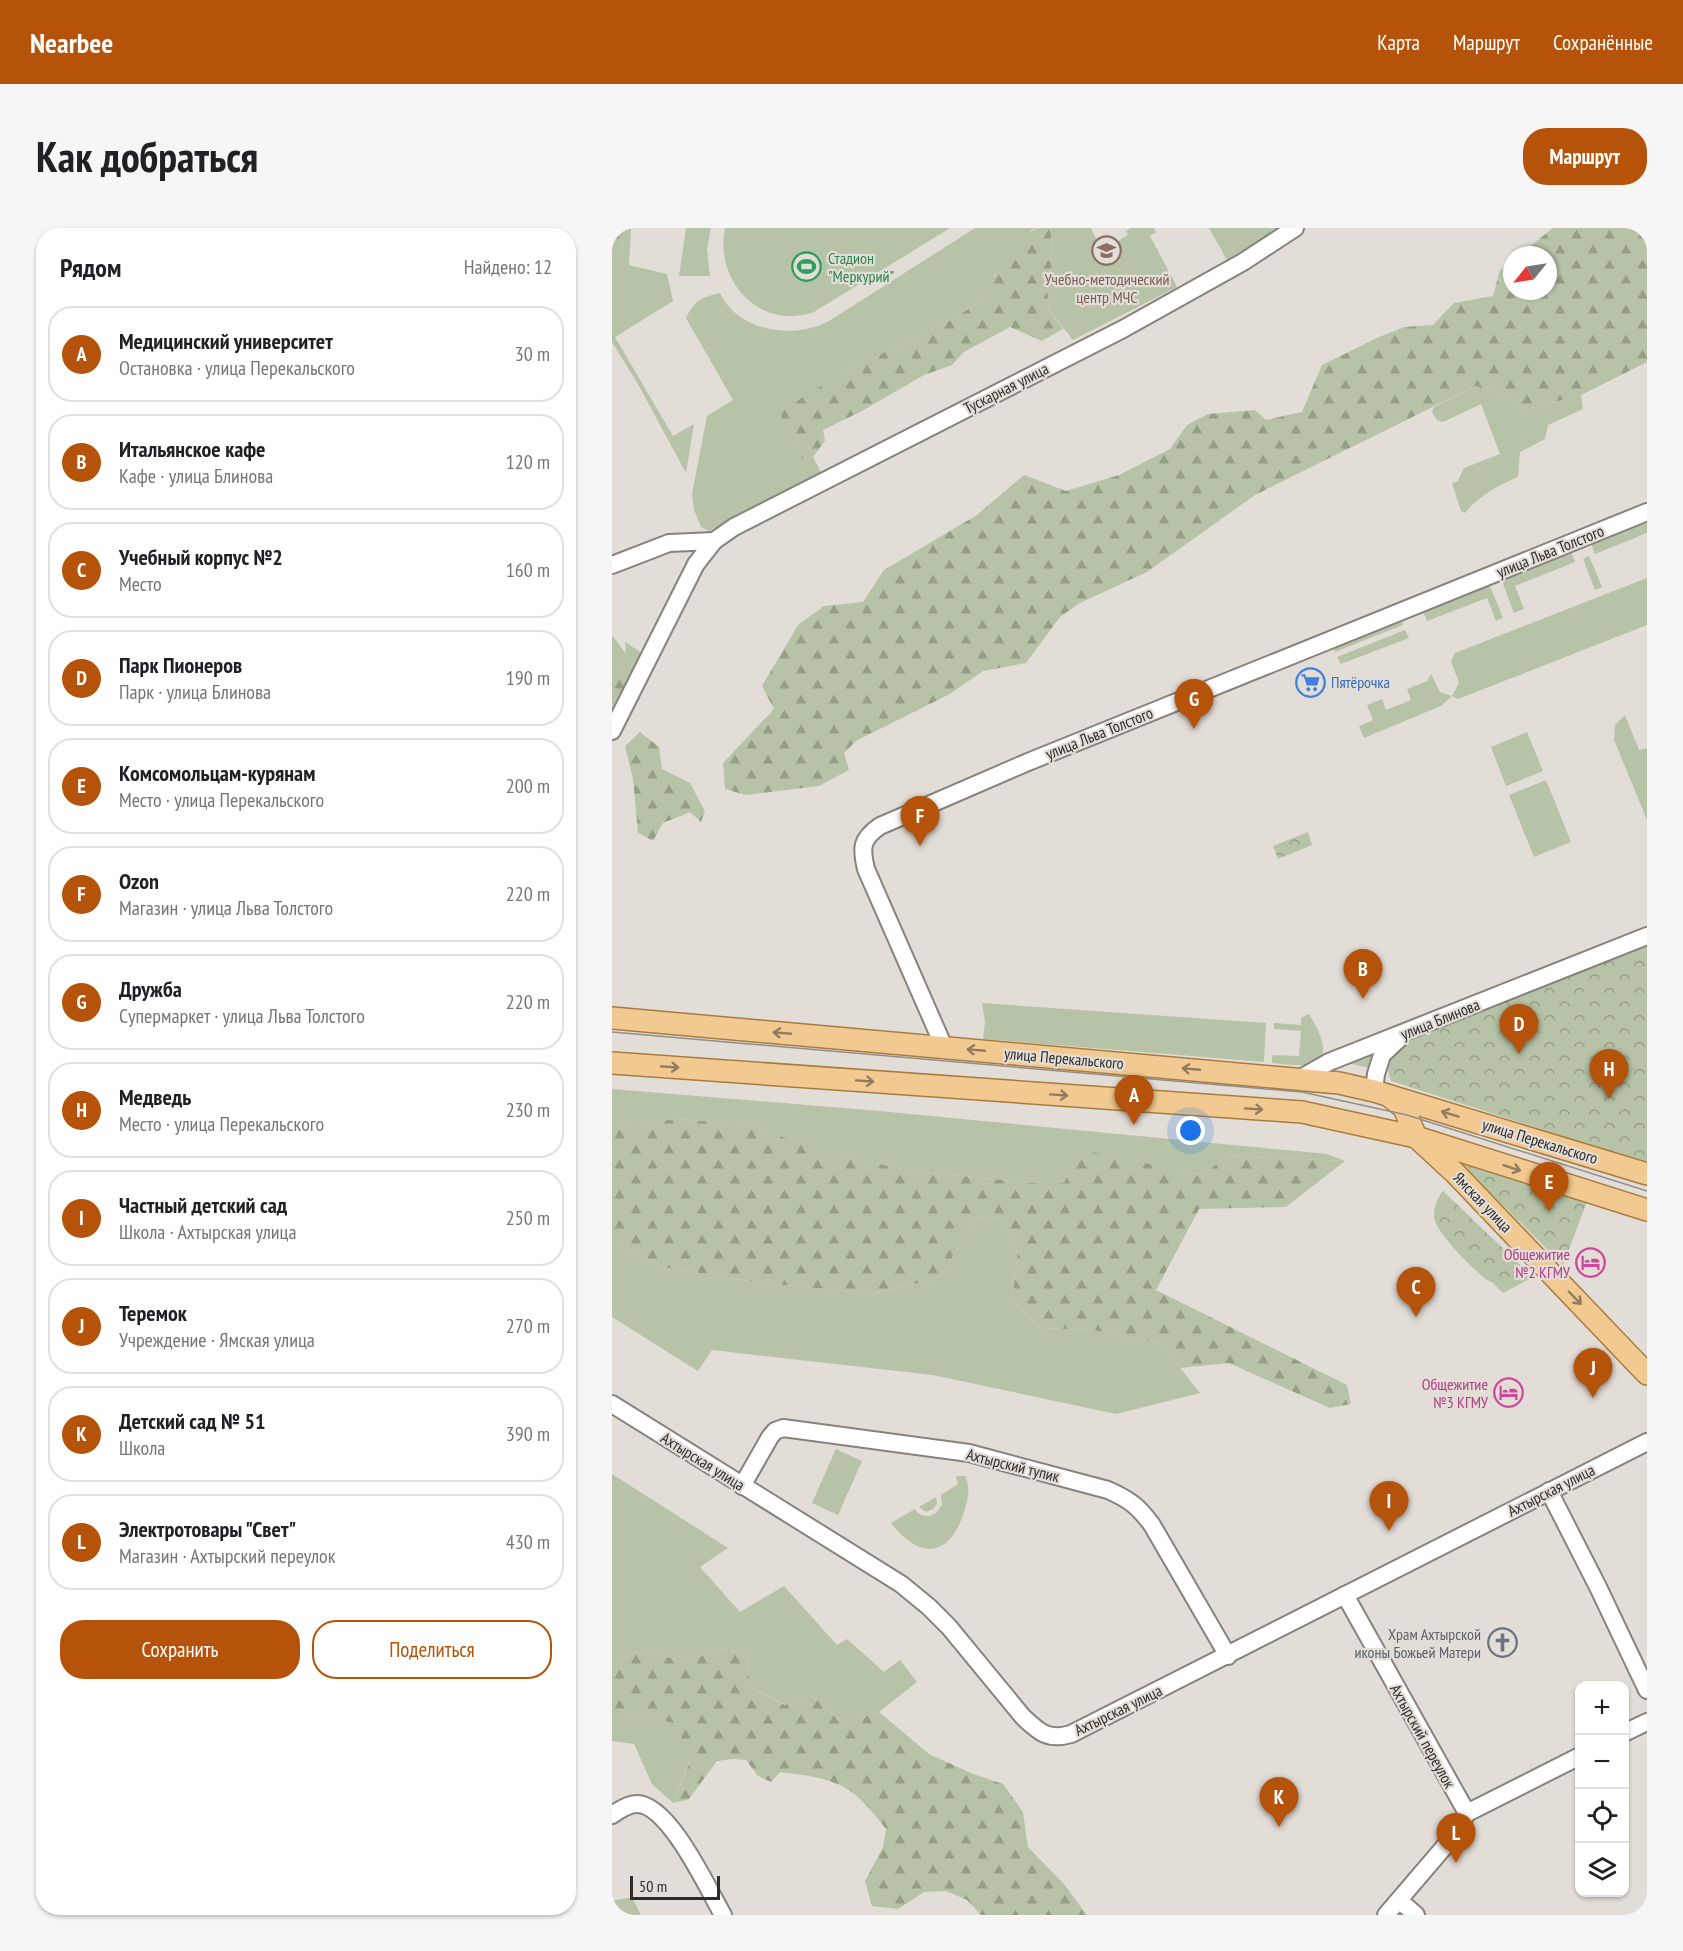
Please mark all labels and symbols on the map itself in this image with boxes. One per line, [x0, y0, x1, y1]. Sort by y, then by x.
school or university icon: Учебно-методический центр МЧС [1091, 235, 1123, 267]
north arrow [1503, 246, 1557, 300]
place label: Стадион "Меркурий" [828, 248, 894, 286]
sports icon: Стадион "Меркурий" [791, 251, 823, 283]
place label: Учебно-методический центр МЧС [1044, 269, 1170, 307]
street label: Тускарная улица [960, 358, 1052, 418]
street label: улица Льва Толстого [1493, 520, 1607, 582]
supermarket icon: Пятёрочка [1294, 666, 1326, 698]
place label: Пятёрочка [1331, 672, 1390, 692]
pin: G [1174, 680, 1214, 729]
street label: улица Льва Толстого [1042, 702, 1156, 764]
pin: F [900, 796, 940, 846]
pin: B [1344, 950, 1383, 999]
street label: улица Блинова [1398, 994, 1482, 1044]
pin: D [1500, 1004, 1538, 1054]
one-way arrow [772, 1027, 792, 1038]
street label: улица Перекальского [1003, 1043, 1125, 1073]
one-way arrow [966, 1044, 986, 1055]
pin: H [1590, 1050, 1628, 1099]
one-way arrow [660, 1062, 680, 1073]
one-way arrow [1182, 1063, 1202, 1074]
one-way arrow [854, 1076, 874, 1087]
pin: A [1114, 1076, 1154, 1125]
one-way arrow [1049, 1090, 1069, 1101]
one-way arrow [1243, 1104, 1263, 1115]
one-way arrow [1441, 1108, 1460, 1119]
street label: улица Перекальского [1480, 1114, 1600, 1168]
your location [1176, 1116, 1205, 1145]
pin: E [1530, 1162, 1568, 1212]
one-way arrow [1502, 1163, 1521, 1174]
street label: Ямская улица [1449, 1168, 1517, 1236]
place label: Общежитие №2 КГМУ [1504, 1244, 1571, 1282]
hotel icon: Общежитие №2 КГМУ [1575, 1247, 1607, 1279]
pin: C [1396, 1268, 1436, 1317]
one-way arrow [1568, 1290, 1583, 1305]
pin: J [1574, 1348, 1612, 1398]
place label: Общежитие №3 КГМУ [1422, 1374, 1489, 1412]
hotel icon: Общежитие №3 КГМУ [1493, 1377, 1525, 1409]
street label: Ахтырская улица [657, 1427, 749, 1495]
street label: Ахтырский тупик [964, 1444, 1062, 1486]
street label: Ахтырская улица [1504, 1459, 1598, 1521]
pin: I [1370, 1482, 1408, 1531]
place label: Храм Ахтырской иконы Божьей Матери [1354, 1624, 1481, 1662]
church icon: Храм Ахтырской иконы Божьей Матери [1486, 1627, 1518, 1659]
street label: Ахтырская улица [1071, 1680, 1165, 1740]
street label: Ахтырский переулок [1386, 1680, 1460, 1792]
pin: K [1260, 1778, 1298, 1827]
pin: L [1436, 1814, 1476, 1863]
scale bar [630, 1873, 720, 1900]

